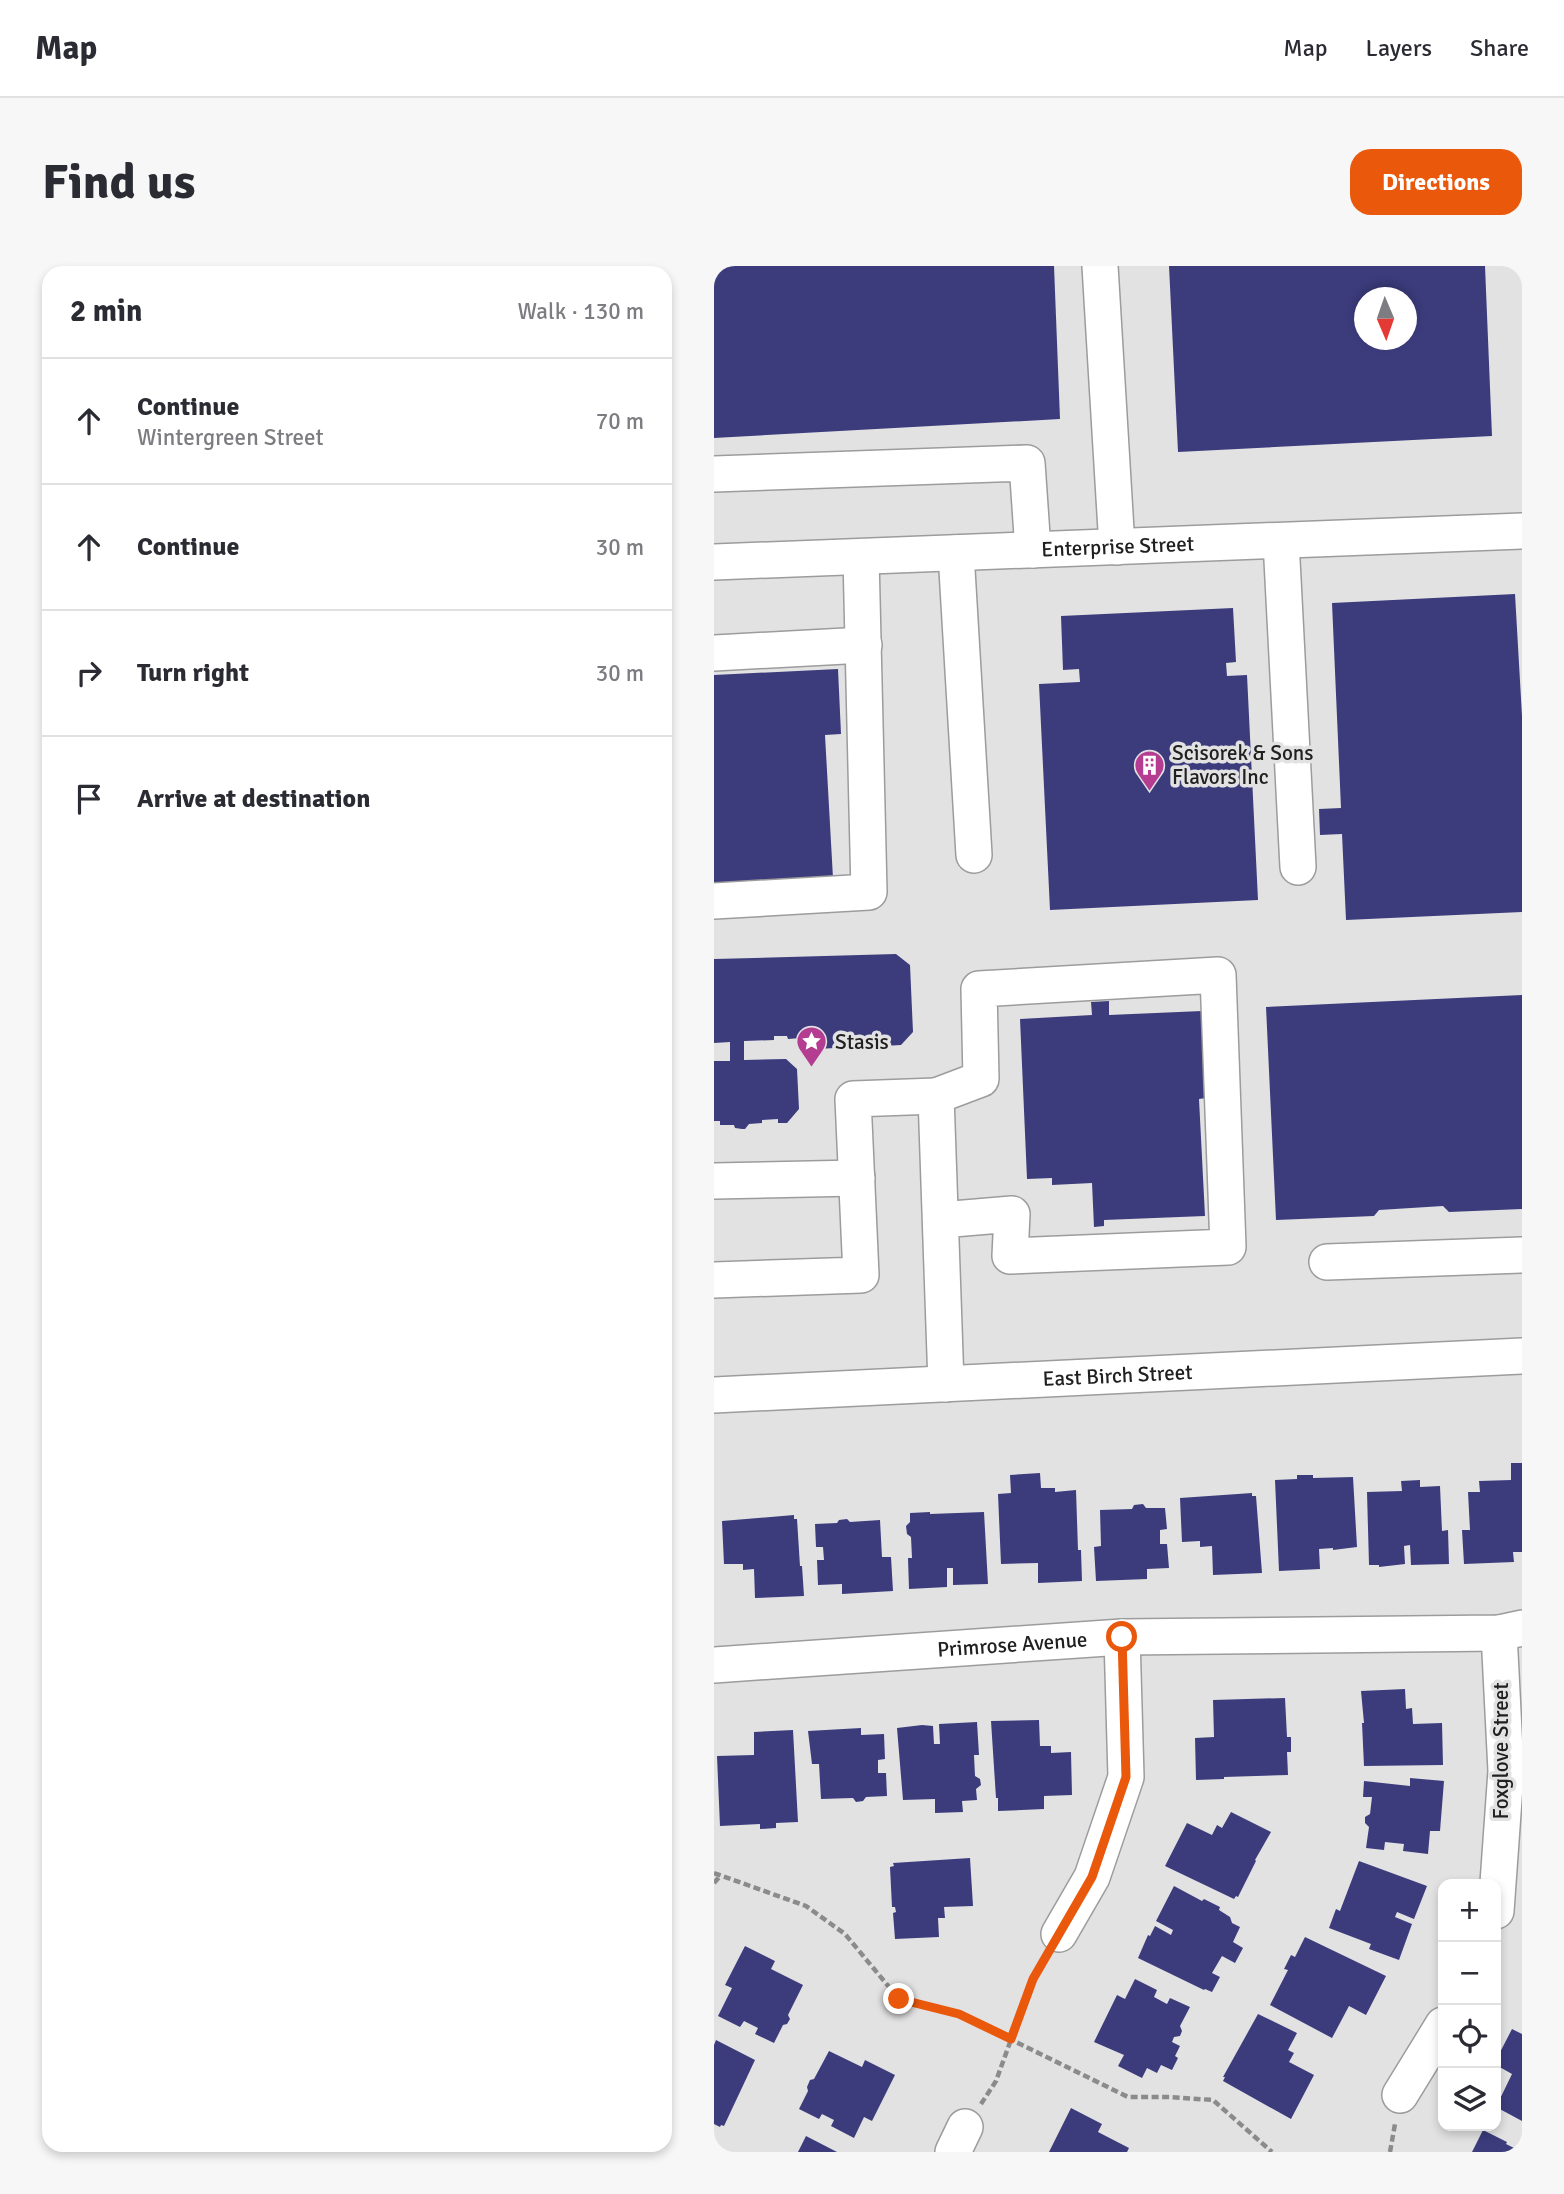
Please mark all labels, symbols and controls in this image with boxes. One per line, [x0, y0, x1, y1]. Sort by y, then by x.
text: Map [35, 28, 97, 69]
text: Map [1283, 33, 1328, 63]
text: Layers [1366, 33, 1432, 63]
text: Share [1470, 33, 1529, 63]
button: Directions [1350, 149, 1522, 215]
text: Find us [42, 152, 195, 212]
north arrow [1354, 287, 1417, 350]
text: 2 min [70, 293, 142, 330]
text: Walk · 130 m [518, 297, 644, 326]
text: Continue [137, 391, 239, 423]
icon: ahead [70, 402, 108, 440]
text: 70 m [596, 407, 644, 436]
text: Wintergreen Street [137, 423, 324, 452]
icon: ahead [70, 528, 108, 566]
text: Continue [137, 531, 239, 563]
street label: Enterprise Street [1041, 531, 1195, 562]
text: 30 m [596, 533, 644, 562]
icon: right [70, 654, 108, 692]
text: Turn right [137, 657, 249, 689]
text: 30 m [596, 659, 644, 688]
place label: Scisorek & Sons Flavors Inc [1172, 740, 1314, 790]
building icon: Scisorek & Sons Flavors Inc [1132, 748, 1166, 792]
icon: arrive [70, 780, 108, 818]
text: Arrive at destination [137, 783, 370, 815]
place icon: Stasis [795, 1025, 829, 1069]
place label: Stasis [835, 1029, 889, 1055]
street label: East Birch Street [1042, 1359, 1193, 1392]
route start [1106, 1621, 1137, 1652]
street label: Primrose Avenue [936, 1626, 1088, 1663]
street label: Foxglove Street [1488, 1682, 1514, 1820]
map controls [1438, 1879, 1501, 2131]
button: + [1438, 1879, 1501, 1942]
button: − [1438, 1942, 1501, 2005]
route end [883, 1983, 914, 2014]
button: locate [1438, 2005, 1501, 2068]
button: layers [1438, 2068, 1501, 2131]

